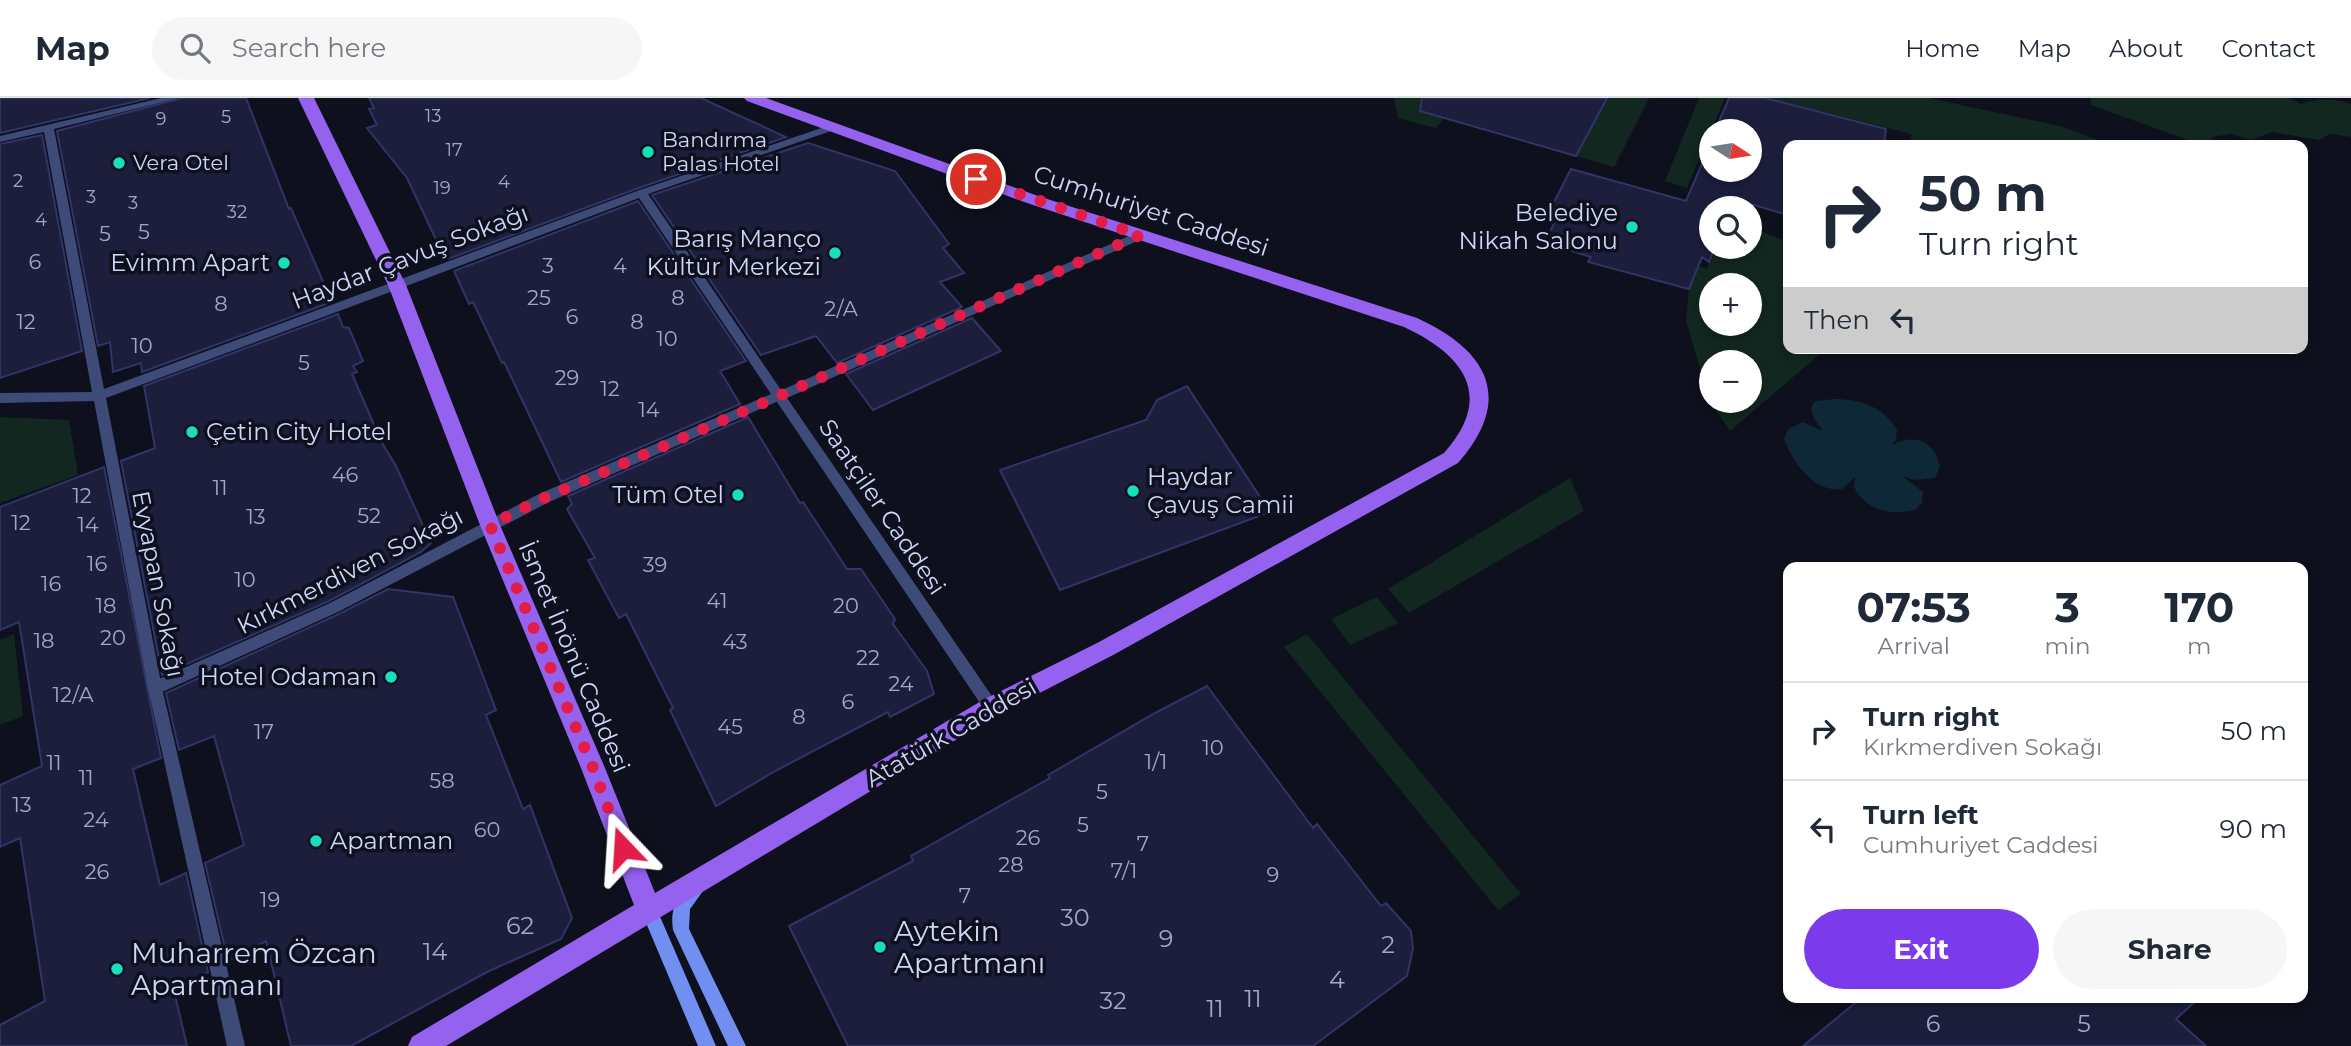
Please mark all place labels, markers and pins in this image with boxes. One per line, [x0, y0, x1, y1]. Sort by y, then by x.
place label: Bandırma Palas Hotel [662, 127, 780, 176]
marker: Bandırma Palas Hotel [640, 144, 656, 160]
pin [946, 149, 1006, 209]
place label: Vera Otel [133, 150, 229, 175]
marker: Vera Otel [111, 155, 127, 171]
place label: Belediye Nikah Salonu [1458, 198, 1618, 255]
marker: Belediye Nikah Salonu [1624, 219, 1640, 235]
place label: Barış Manço Kültür Merkezi [646, 224, 821, 281]
marker: Barış Manço Kültür Merkezi [827, 245, 843, 261]
place label: Evimm Apart [110, 248, 270, 277]
marker: Evimm Apart [276, 255, 292, 271]
place label: Çetin City Hotel [206, 417, 392, 446]
marker: Çetin City Hotel [184, 424, 200, 440]
place label: Haydar Çavuş Camii [1147, 462, 1294, 519]
place label: Tüm Otel [612, 480, 724, 509]
marker: Haydar Çavuş Camii [1125, 483, 1141, 499]
marker: Tüm Otel [730, 487, 746, 503]
place label: Hotel Odaman [199, 662, 377, 691]
marker: Hotel Odaman [383, 669, 399, 685]
place label: Apartman [330, 826, 453, 855]
marker: Apartman [308, 833, 324, 849]
place label: Aytekin Apartmanı [894, 914, 1045, 980]
place label: Muharrem Özcan Apartmanı [131, 936, 377, 1002]
marker: Aytekin Apartmanı [872, 939, 888, 955]
marker: Muharrem Özcan Apartmanı [109, 961, 125, 977]

